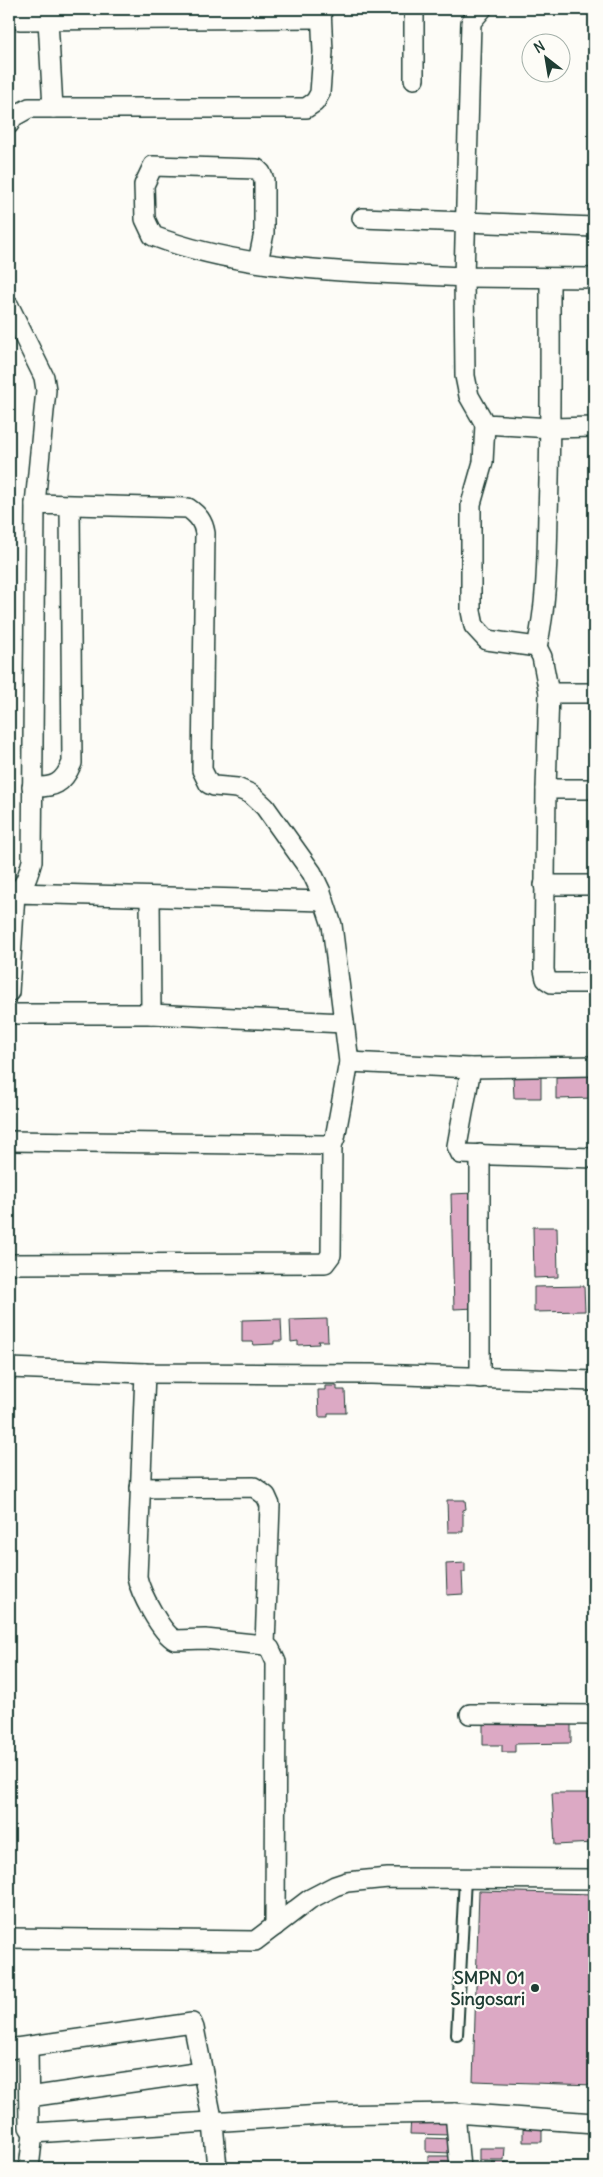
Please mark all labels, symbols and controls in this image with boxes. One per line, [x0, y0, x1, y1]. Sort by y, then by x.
north arrow [520, 32, 570, 82]
text: N [531, 37, 548, 57]
place label: SMPN 01 Singosari [451, 1966, 525, 2010]
marker: SMPN 01 Singosari [529, 1982, 541, 1994]

